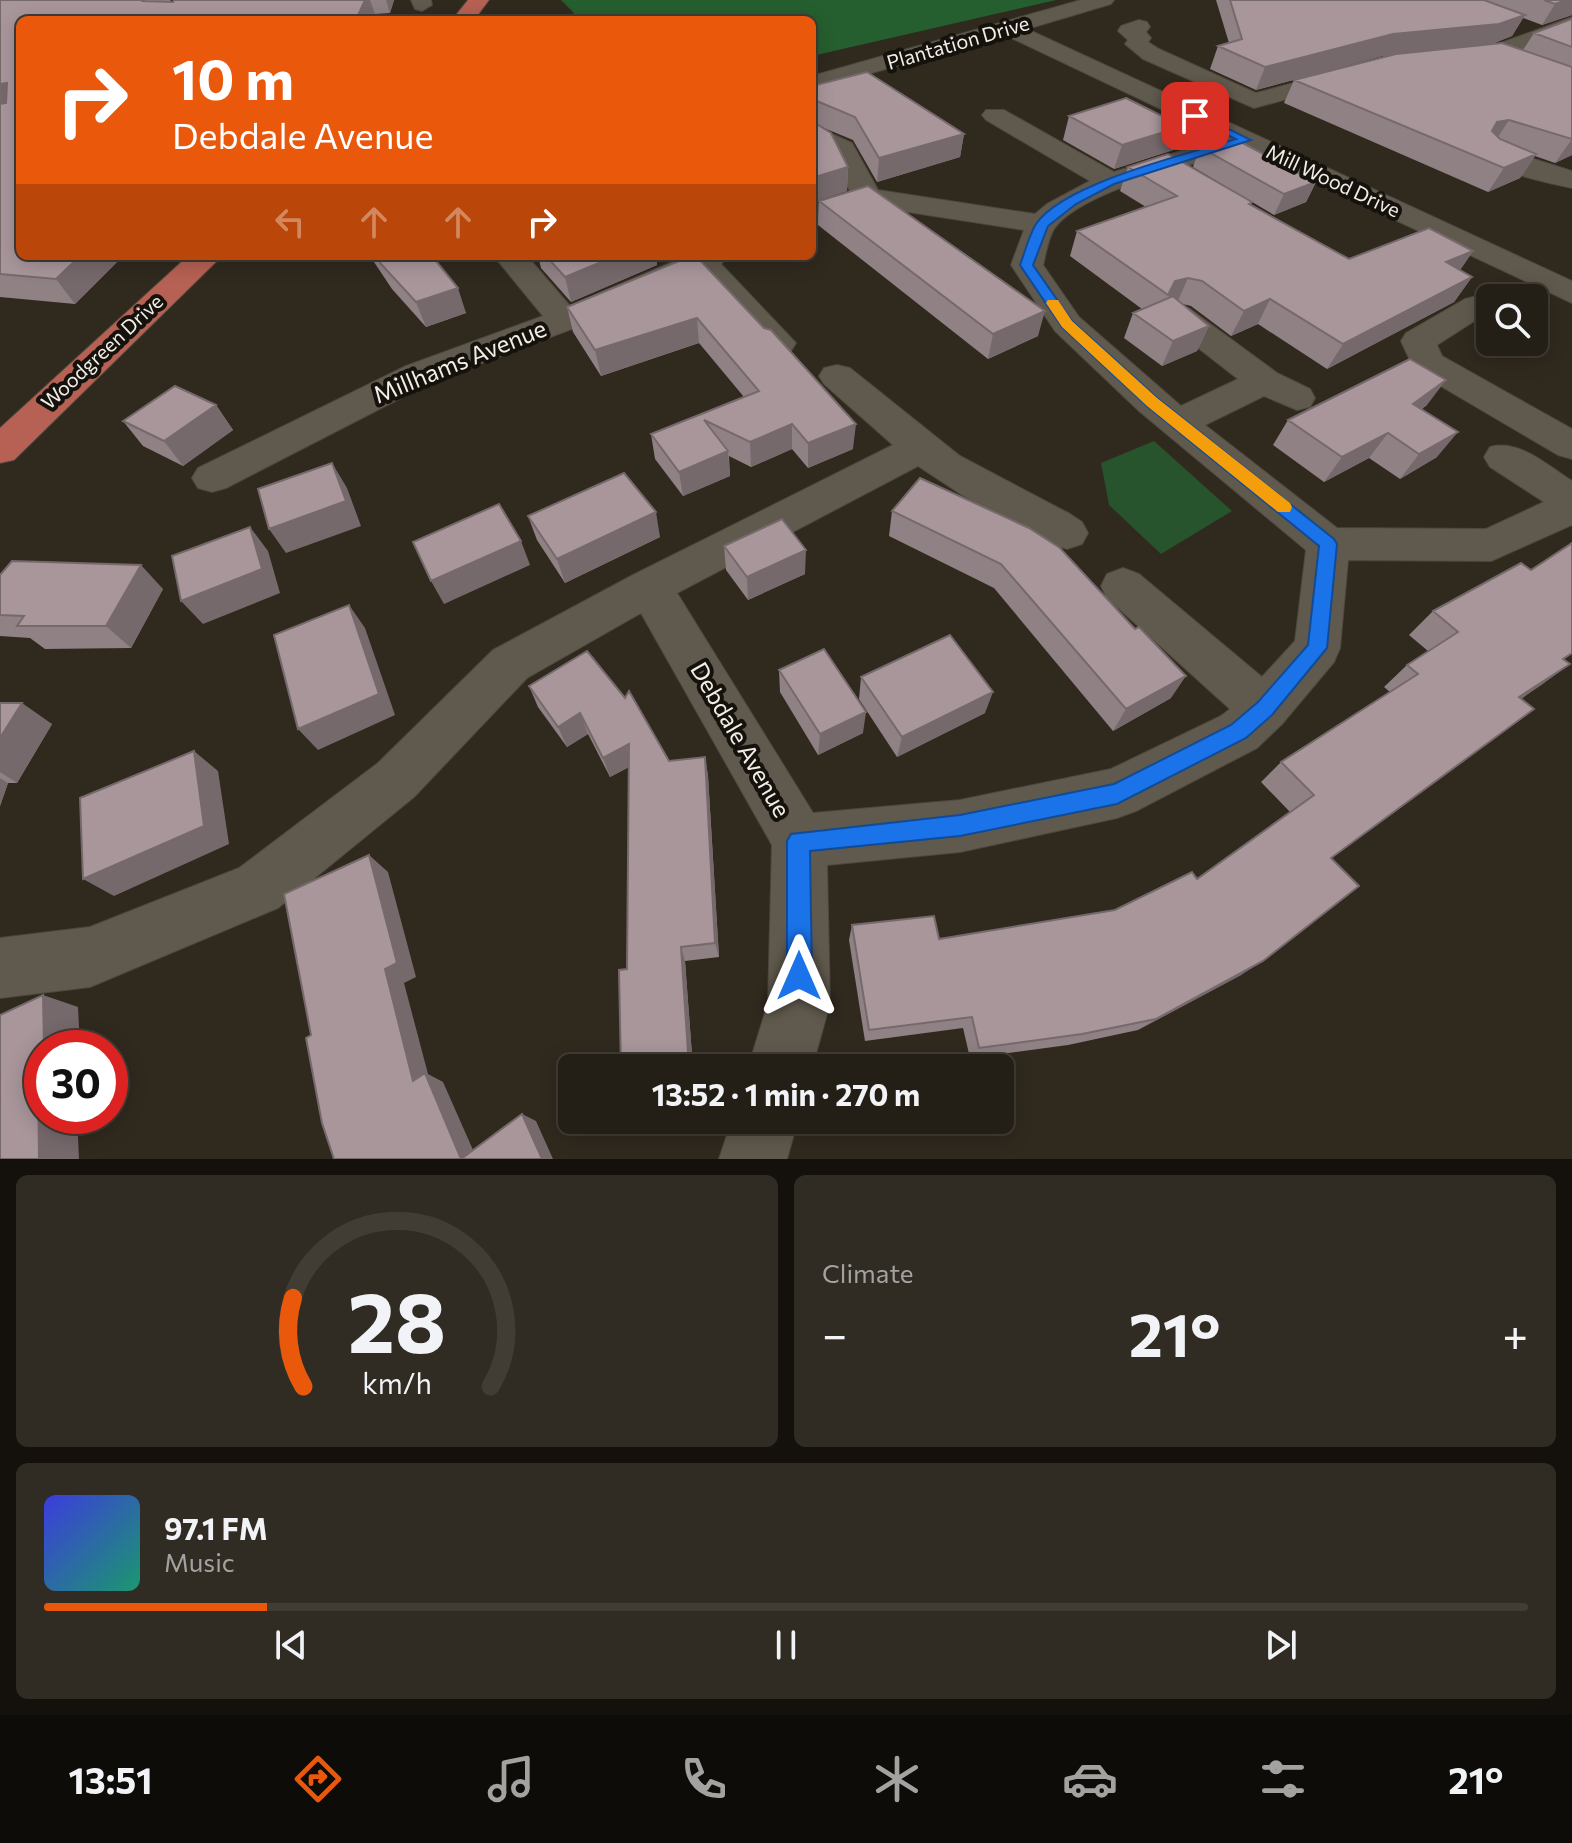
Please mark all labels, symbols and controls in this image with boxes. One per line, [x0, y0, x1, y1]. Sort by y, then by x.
street label: Plantation Drive [884, 10, 1032, 74]
text: 10 m [172, 43, 294, 112]
icon: right [40, 48, 144, 152]
pin [1161, 82, 1229, 150]
icon: arrive [1173, 94, 1217, 138]
text: Debdale Avenue [172, 112, 433, 156]
street label: Mill Wood Drive [1263, 139, 1404, 222]
icon: left [268, 200, 312, 244]
icon: ahead [352, 200, 396, 244]
icon: ahead [436, 200, 480, 244]
icon: right [520, 200, 564, 244]
map controls [1476, 284, 1548, 356]
button: search [1476, 284, 1548, 356]
street label: Woodgreen Drive [35, 289, 167, 414]
street label: Millhams Avenue [369, 313, 550, 409]
street label: Debdale Avenue [685, 657, 797, 822]
position arrow [757, 934, 841, 1018]
speed limit sign: 30 [24, 1030, 128, 1134]
text: 13:52 · 1 min · 270 m [652, 1075, 920, 1112]
text: Climate [822, 1257, 914, 1288]
text: 28 [348, 1268, 446, 1370]
text: 21° [1129, 1296, 1221, 1369]
text: − [822, 1306, 847, 1360]
text: + [1502, 1306, 1528, 1360]
text: km/h [362, 1365, 432, 1400]
text: 97.1 FM [164, 1509, 268, 1546]
text: Music [164, 1546, 235, 1577]
icon: previous [269, 1623, 313, 1667]
icon: pause [764, 1623, 808, 1667]
icon: next [1259, 1623, 1303, 1667]
icon: directions [290, 1751, 346, 1807]
icon: music [483, 1751, 539, 1807]
icon: phone [676, 1751, 732, 1807]
icon: climate [869, 1751, 925, 1807]
icon: car [1062, 1751, 1118, 1807]
icon: filters [1255, 1751, 1311, 1807]
text: 13:51 [69, 1757, 153, 1801]
text: 21° [1448, 1757, 1503, 1801]

